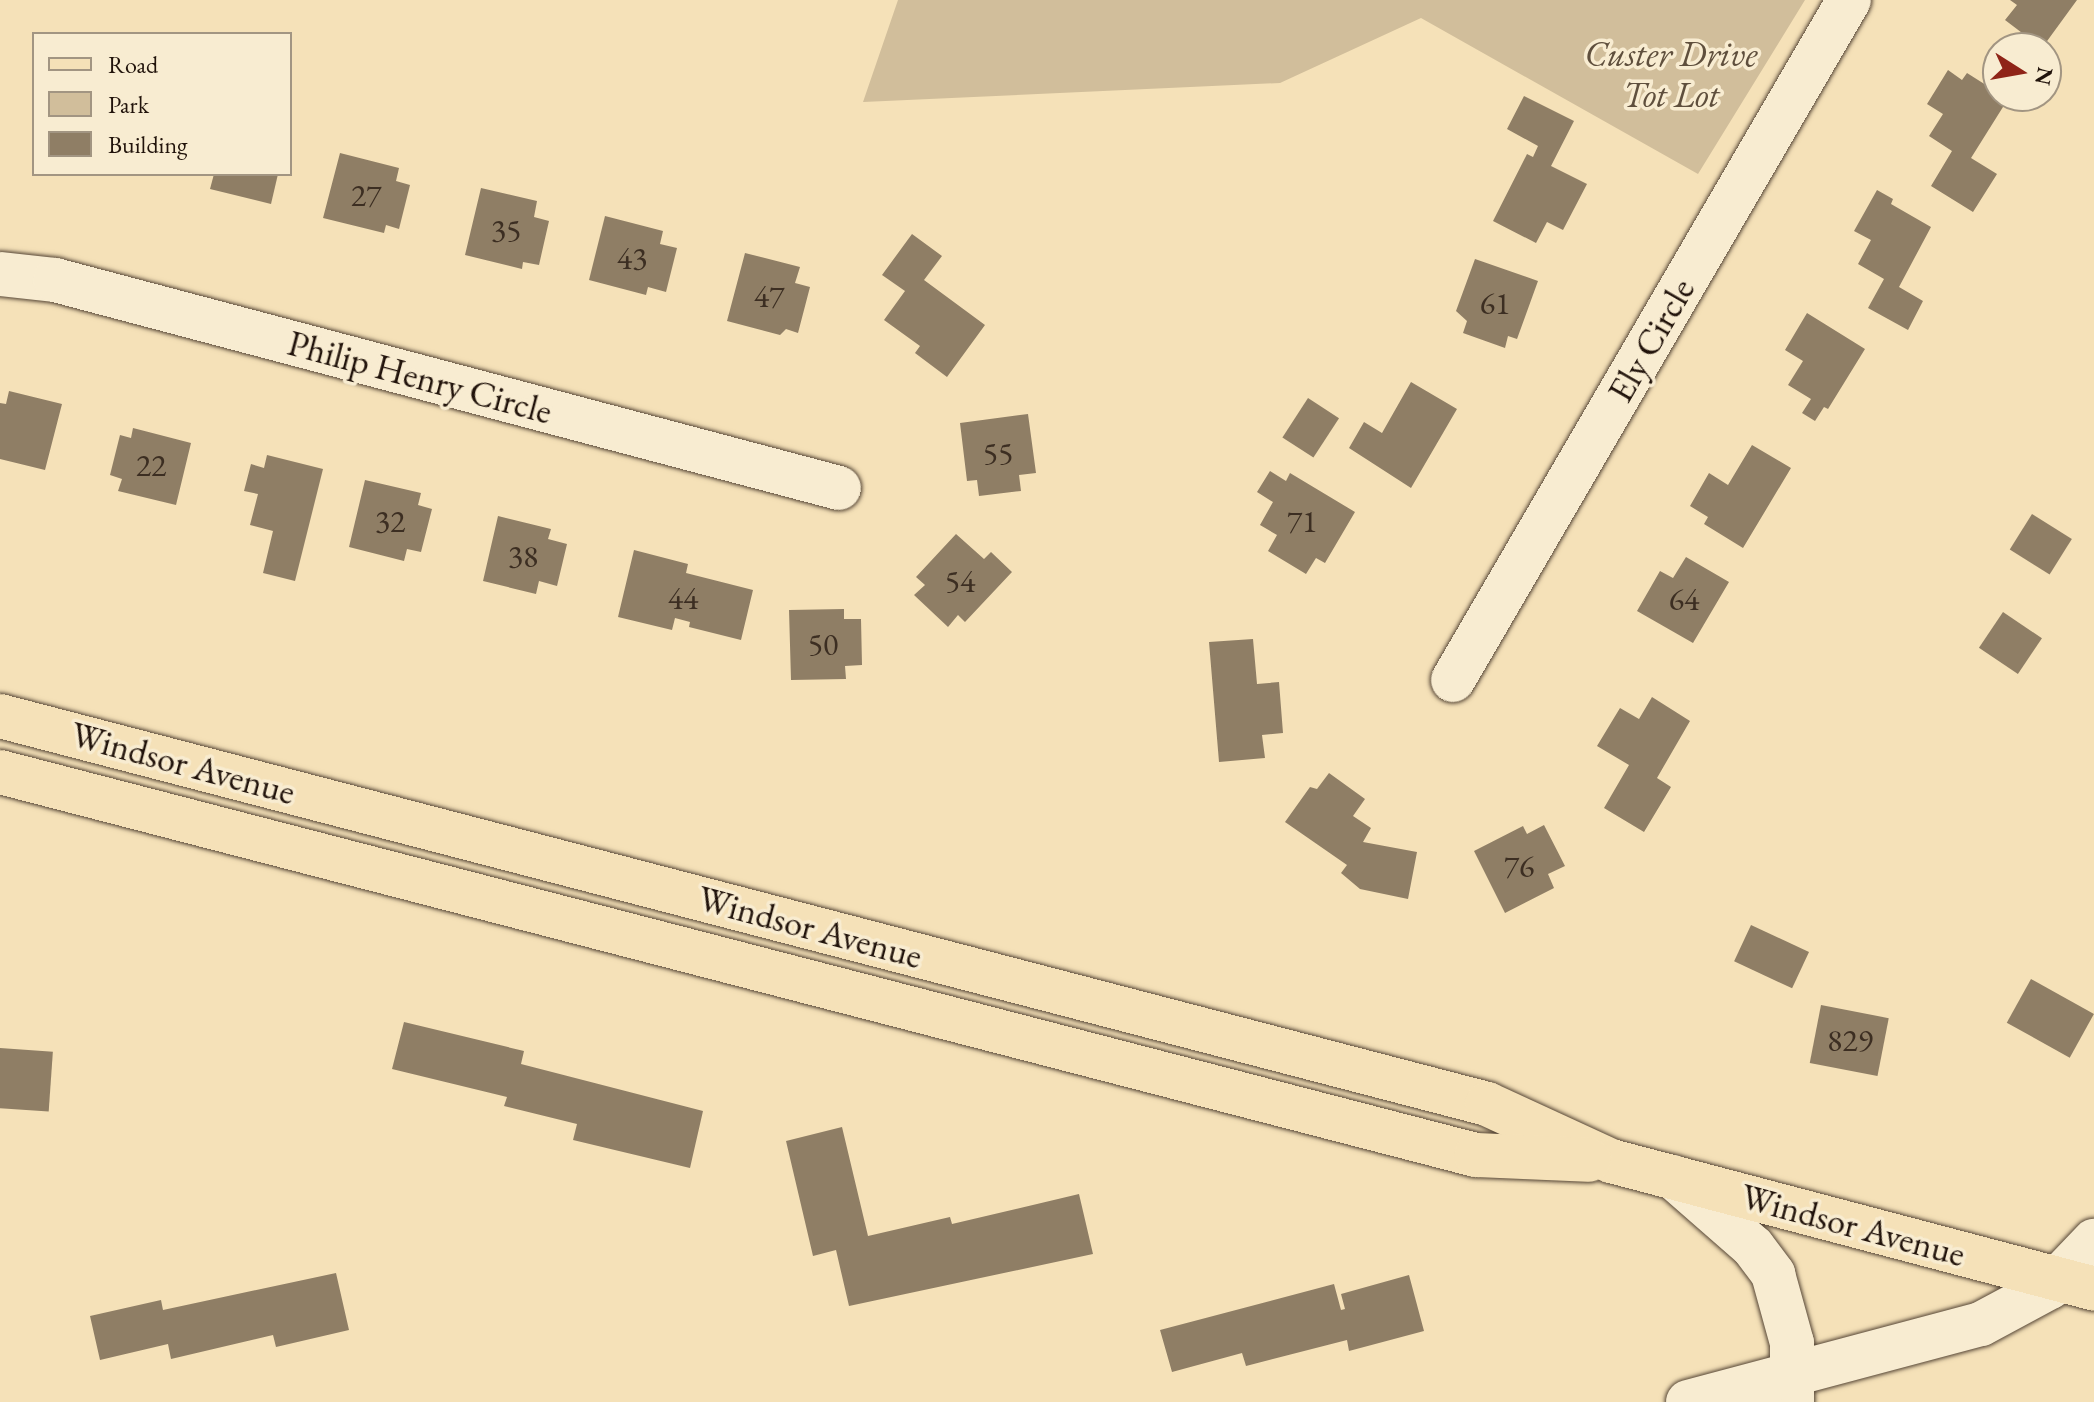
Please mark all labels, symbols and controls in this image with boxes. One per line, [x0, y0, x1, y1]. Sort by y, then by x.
park label: Custer Drive Tot Lot [1585, 31, 1757, 116]
legend [32, 32, 292, 176]
north arrow [1982, 32, 2062, 112]
text: Road [108, 49, 158, 80]
text: N [2028, 65, 2060, 88]
text: Park [108, 89, 149, 120]
text: Building [108, 129, 188, 160]
house number: 27 [351, 176, 381, 214]
house number: 35 [491, 211, 521, 249]
house number: 43 [617, 239, 647, 277]
street label: Ely Circle [1598, 270, 1704, 410]
house number: 47 [754, 277, 784, 315]
house number: 61 [1480, 284, 1510, 322]
street label: Philip Henry Circle [283, 321, 557, 433]
house number: 55 [983, 434, 1013, 472]
house number: 22 [136, 446, 166, 484]
house number: 32 [375, 502, 405, 540]
house number: 71 [1287, 502, 1317, 540]
house number: 38 [508, 537, 538, 575]
house number: 54 [945, 562, 975, 600]
house number: 44 [668, 579, 698, 617]
house number: 64 [1669, 580, 1699, 618]
house number: 50 [808, 625, 838, 663]
street label: Windsor Avenue [66, 712, 300, 814]
house number: 76 [1504, 847, 1534, 885]
street label: Windsor Avenue [693, 876, 927, 978]
house number: 829 [1827, 1021, 1873, 1059]
street label: Windsor Avenue [1736, 1174, 1970, 1276]

